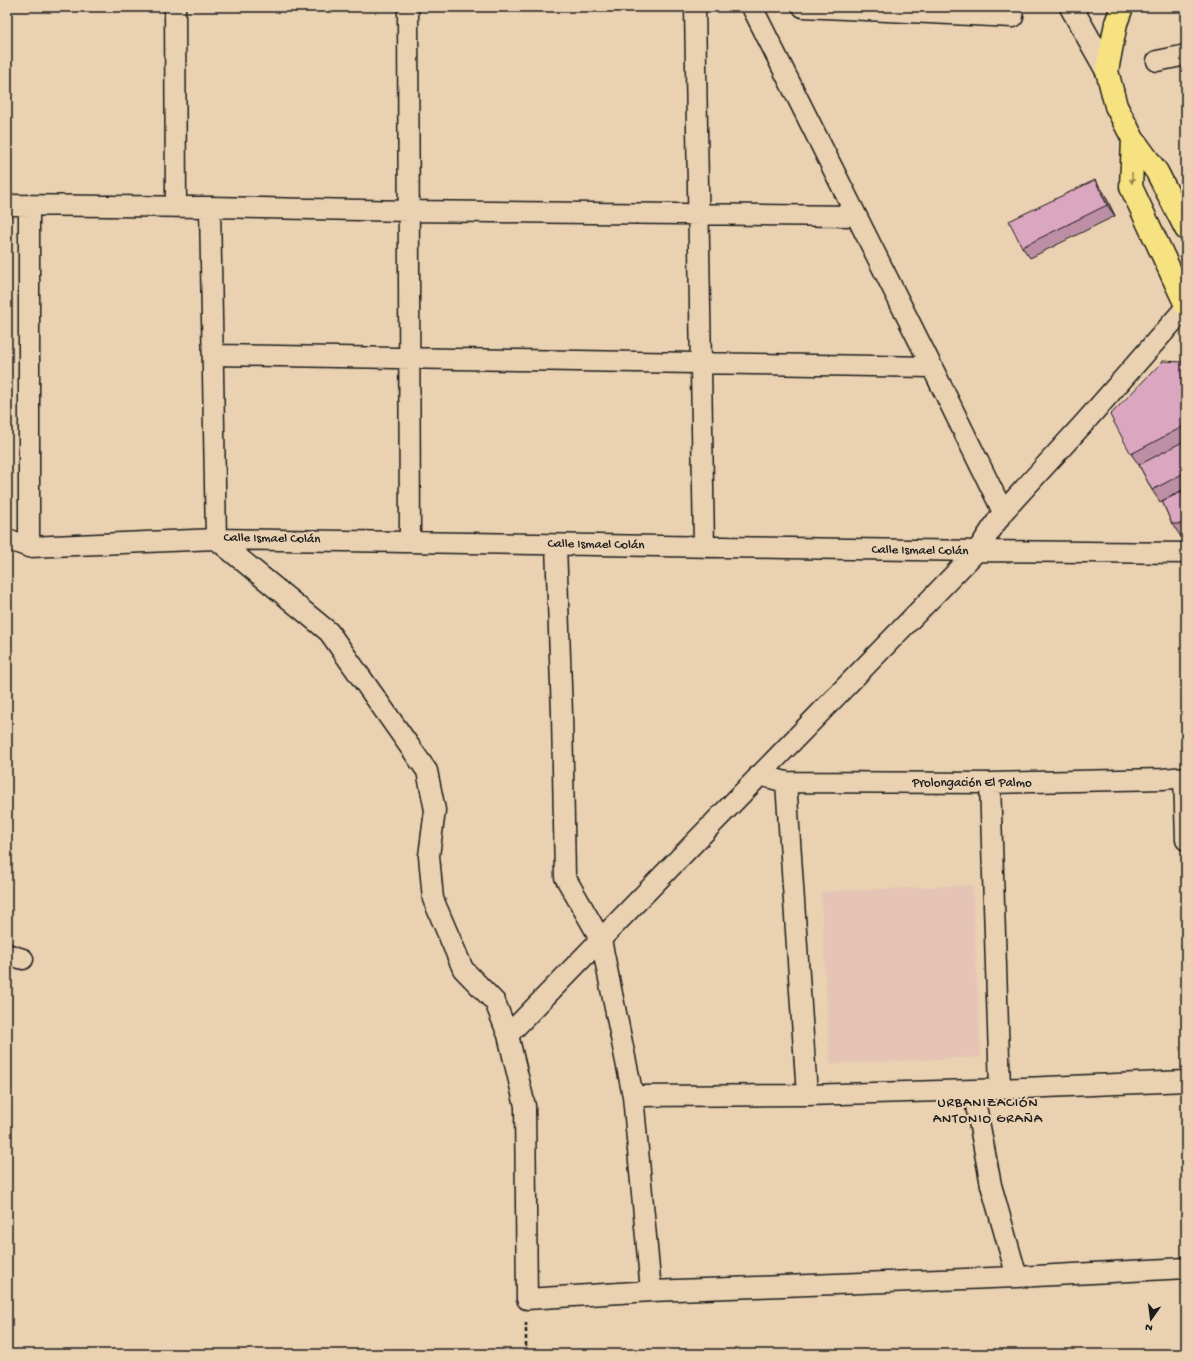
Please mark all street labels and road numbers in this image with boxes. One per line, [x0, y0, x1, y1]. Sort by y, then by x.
street label: Calle Ismael Colán [223, 531, 321, 547]
street label: Calle Ismael Colán [547, 537, 645, 553]
street label: Calle Ismael Colán [871, 543, 969, 559]
street label: Prolongación El Palmo [911, 776, 1032, 791]

